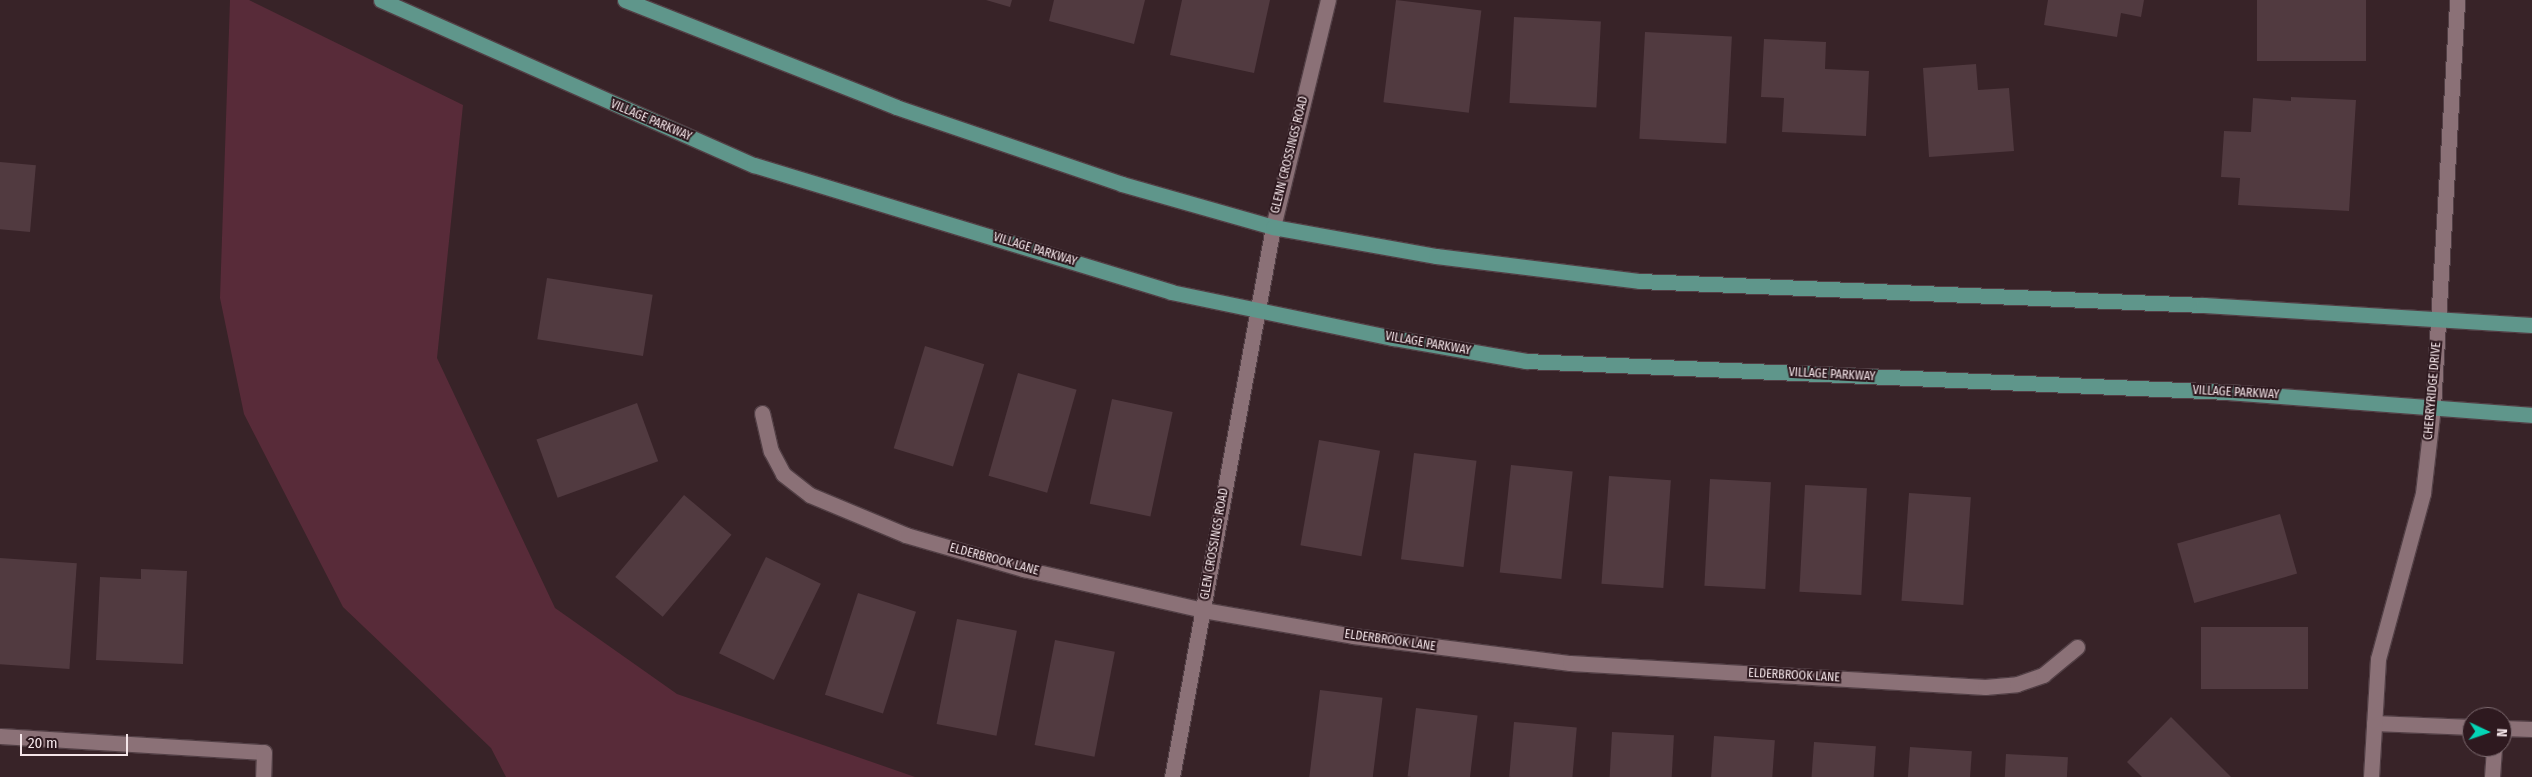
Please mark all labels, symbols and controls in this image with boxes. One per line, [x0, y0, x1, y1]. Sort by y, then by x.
street label: GLENN CROSSINGS ROAD [1268, 95, 1312, 215]
street label: VILLAGE PARKWAY [608, 97, 694, 145]
street label: VILLAGE PARKWAY [991, 230, 1079, 270]
street label: VILLAGE PARKWAY [1384, 329, 1472, 359]
street label: CHERRYRIDGE DRIVE [2422, 342, 2444, 440]
street label: VILLAGE PARKWAY [1788, 366, 1876, 384]
street label: VILLAGE PARKWAY [2192, 384, 2280, 402]
street label: GLEN CROSSINGS ROAD [1198, 487, 1232, 601]
street label: ELDERBROOK LANE [948, 541, 1040, 579]
street label: ELDERBROOK LANE [1344, 627, 1436, 655]
street label: ELDERBROOK LANE [1748, 666, 1840, 686]
north arrow [2462, 707, 2512, 757]
scale bar [22, 724, 130, 756]
text: N [2493, 728, 2510, 737]
text: 20 m [28, 734, 58, 752]

